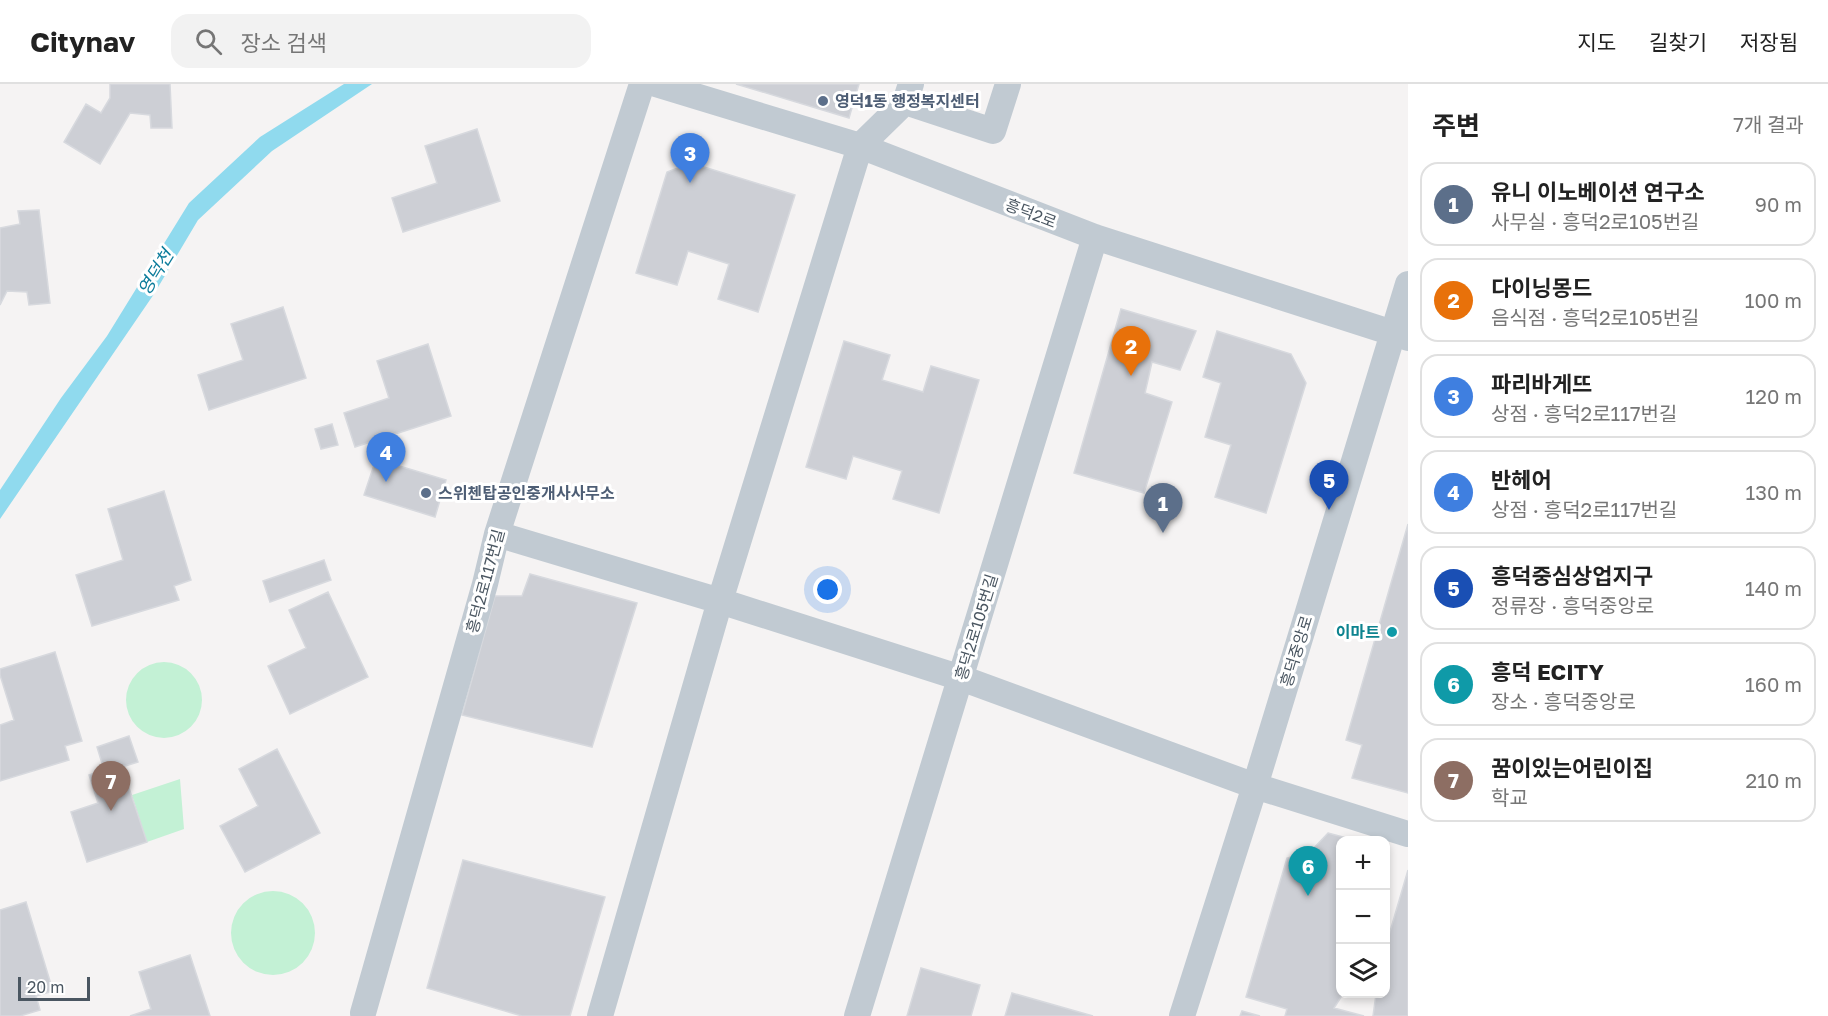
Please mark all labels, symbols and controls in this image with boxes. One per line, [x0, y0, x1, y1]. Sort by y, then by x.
search box [171, 14, 591, 68]
text: Citynav [30, 25, 135, 58]
icon: search [192, 25, 225, 58]
text: 장소 검색 [240, 29, 327, 56]
text: 지도 [1577, 29, 1616, 55]
text: 길찾기 [1649, 29, 1707, 55]
text: 저장됨 [1740, 29, 1798, 55]
place label: 영덕1동 행정복지센터 [835, 91, 980, 111]
marker: 영덕1동 행정복지센터 [816, 94, 830, 108]
text: 주변 [1432, 110, 1480, 141]
text: 7개 결과 [1733, 112, 1804, 136]
pin: 3 [670, 134, 710, 183]
text: 유니 이노베이션 연구소 [1491, 178, 1704, 205]
text: 1 [1448, 192, 1459, 216]
text: 90 m [1755, 192, 1802, 216]
street label: 흥덕2로 [1002, 194, 1060, 232]
text: 사무실 · 흥덕2로105번길 [1491, 209, 1700, 233]
water label: 영덕천 [133, 243, 179, 299]
text: 다이닝몽드 [1491, 274, 1592, 301]
text: 2 [1447, 288, 1460, 312]
text: 100 m [1745, 288, 1802, 312]
text: 음식점 · 흥덕2로105번길 [1491, 305, 1700, 329]
pin: 2 [1112, 326, 1150, 376]
text: 파리바게뜨 [1491, 370, 1592, 397]
text: 3 [1447, 384, 1460, 408]
text: 120 m [1746, 384, 1802, 408]
text: 상점 · 흥덕2로117번길 [1491, 401, 1677, 425]
pin: 4 [366, 432, 406, 482]
pin: 5 [1310, 460, 1348, 510]
text: 반헤어 [1491, 466, 1552, 493]
text: 4 [1447, 480, 1460, 504]
text: 130 m [1746, 480, 1802, 504]
place label: 스위첸탑공인중개사사무소 [438, 483, 615, 503]
pin: 1 [1144, 484, 1182, 533]
marker: 스위첸탑공인중개사사무소 [419, 486, 433, 500]
text: 상점 · 흥덕2로117번길 [1491, 497, 1677, 521]
street label: 흥덕2로117번길 [462, 527, 508, 635]
text: 흥덕중심상업지구 [1491, 562, 1653, 589]
street label: 흥덕2로105번길 [950, 572, 1002, 682]
your location [813, 575, 842, 604]
text: 5 [1447, 576, 1460, 600]
text: 140 m [1745, 576, 1802, 600]
text: 정류장 · 흥덕중앙로 [1491, 593, 1654, 617]
street label: 흥덕중앙로 [1276, 613, 1316, 689]
place label: 이마트 [1336, 622, 1380, 642]
marker: 이마트 [1385, 625, 1399, 639]
text: 흥덕 ECITY [1491, 658, 1604, 685]
text: 6 [1447, 672, 1460, 696]
text: 160 m [1745, 672, 1802, 696]
text: 장소 · 흥덕중앙로 [1491, 689, 1636, 713]
text: 꿈이있는어린이집 [1491, 754, 1653, 781]
pin: 7 [92, 762, 130, 811]
text: 7 [1448, 768, 1459, 792]
text: 210 m [1746, 768, 1802, 792]
text: 학교 [1491, 785, 1528, 809]
map controls [1336, 836, 1390, 998]
button: + [1336, 836, 1390, 890]
pin: 6 [1288, 846, 1328, 896]
button: − [1336, 890, 1390, 944]
button: layers [1336, 944, 1390, 998]
scale bar [18, 974, 90, 1002]
text: 20 m [27, 977, 64, 997]

